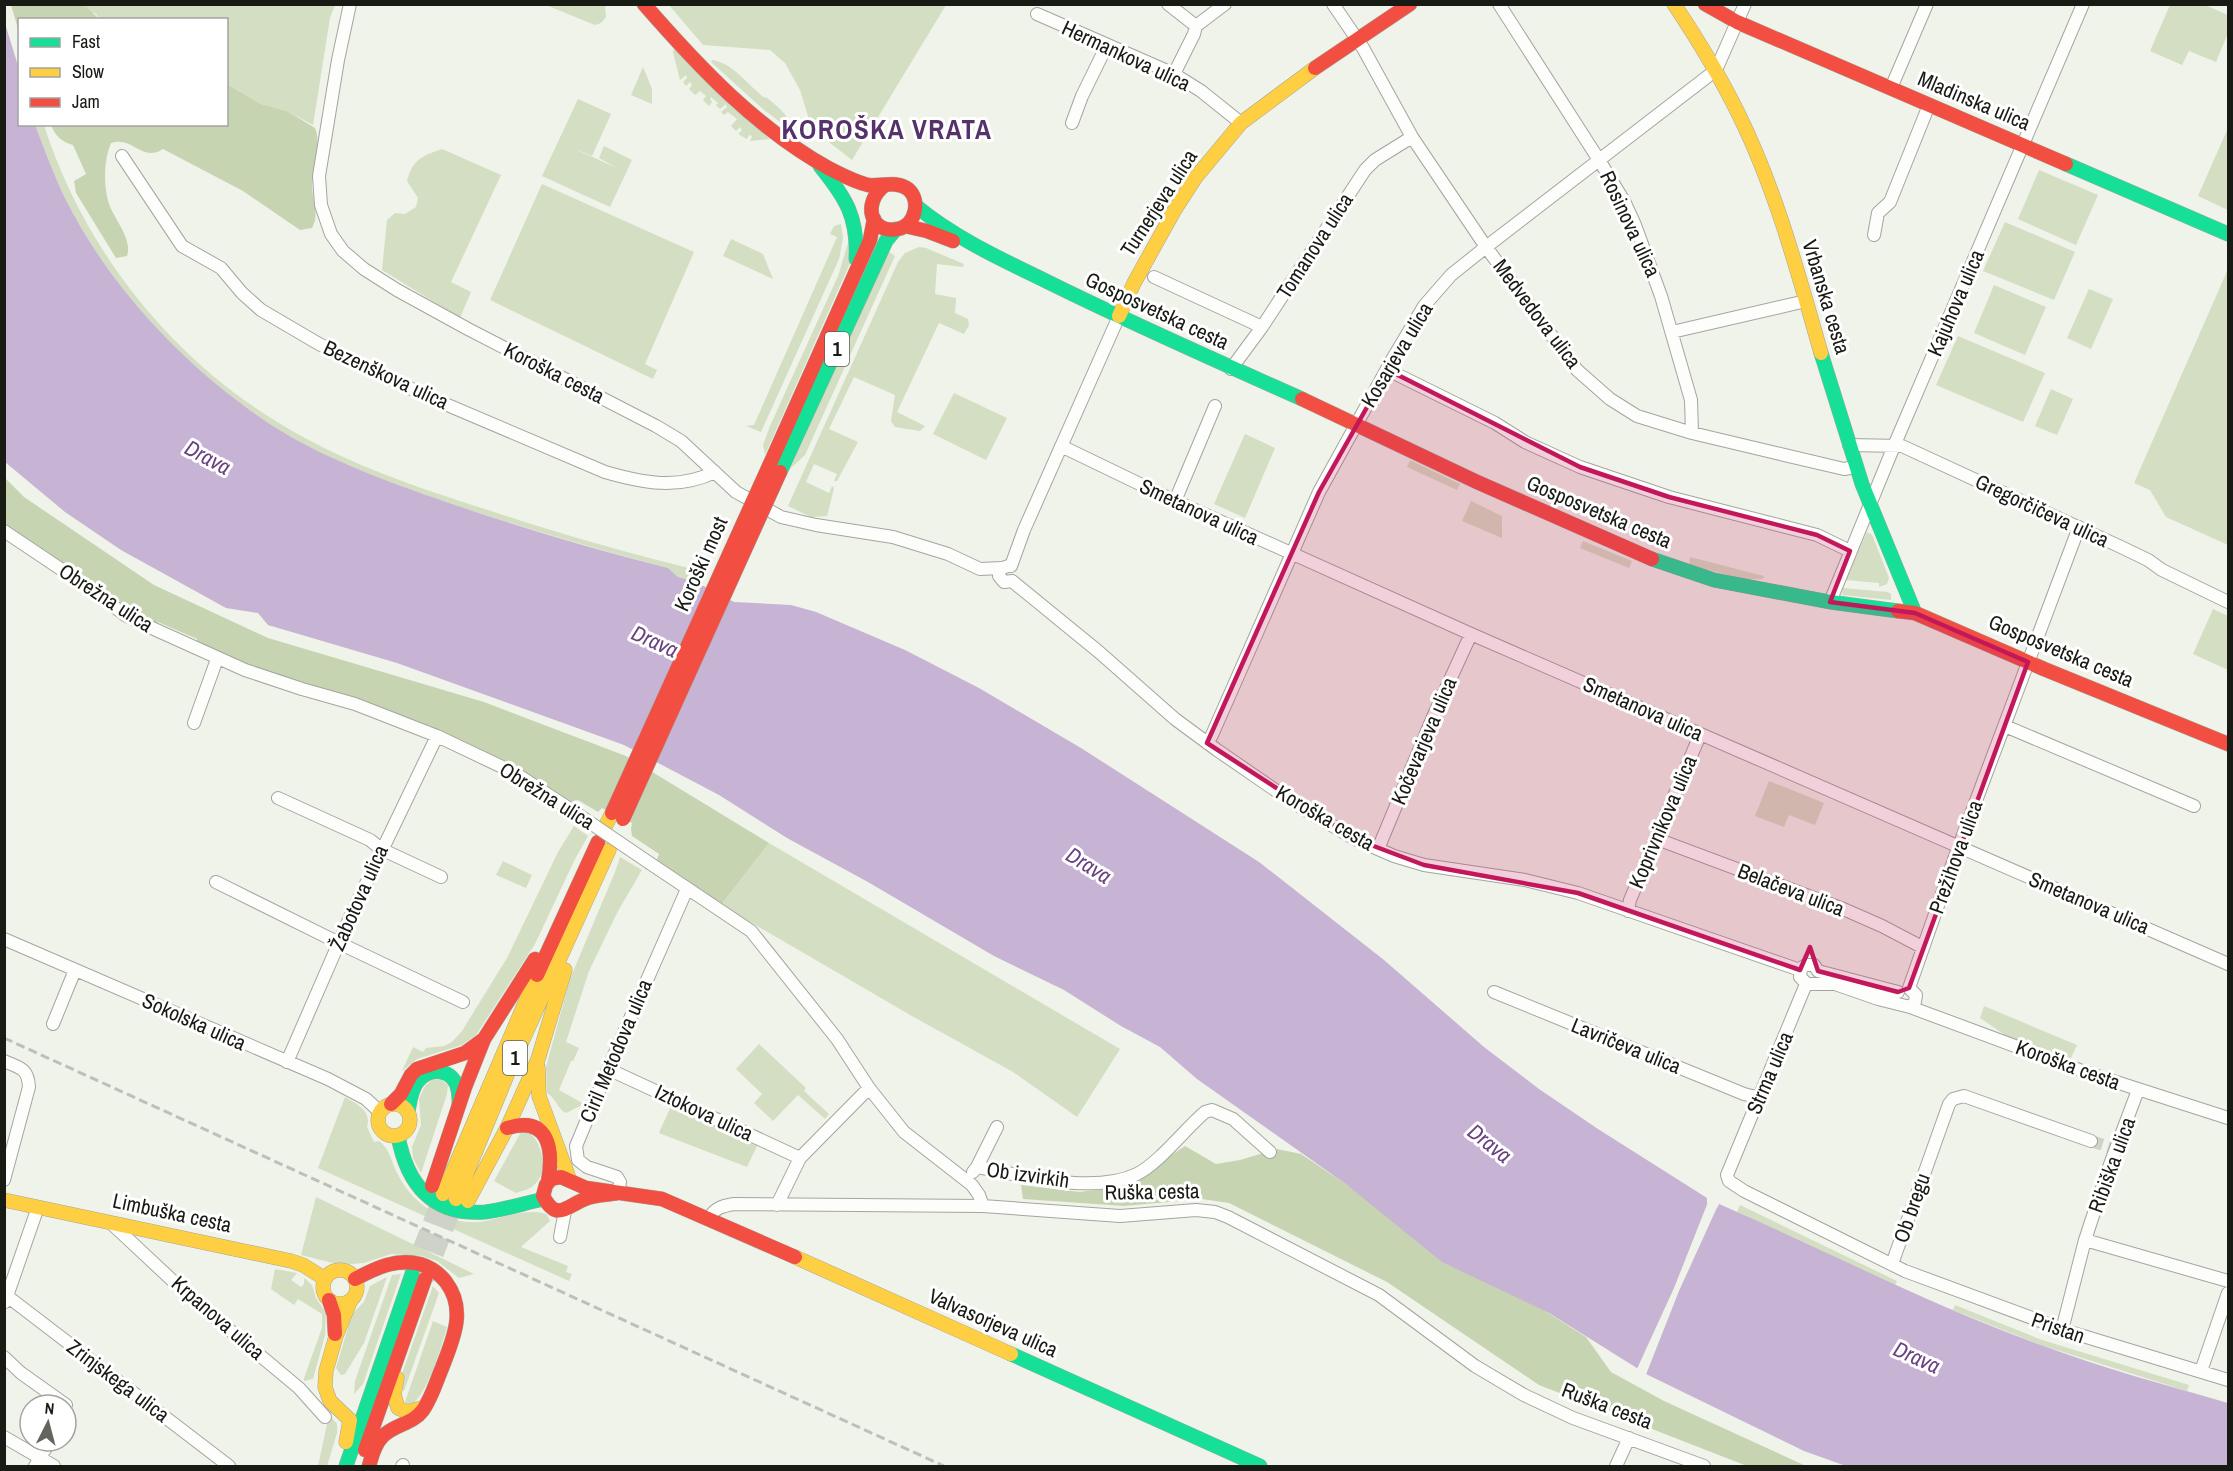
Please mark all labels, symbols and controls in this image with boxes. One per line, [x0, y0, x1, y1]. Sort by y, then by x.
street label: Hermankova ulica [1057, 13, 1196, 98]
legend [18, 18, 228, 126]
text: Fast [72, 29, 100, 54]
text: Slow [72, 59, 104, 84]
street label: Mladinska ulica [1913, 64, 2035, 137]
text: Jam [72, 89, 100, 114]
district label: KOROŠKA VRATA [781, 111, 993, 147]
street label: Turnerjeva ulica [1113, 143, 1204, 262]
street label: Rosinova ulica [1593, 166, 1668, 282]
street label: Tomanova ulica [1270, 187, 1360, 304]
street label: Vrbanska cesta [1795, 236, 1858, 358]
street label: Kajuhova ulica [1920, 245, 1991, 360]
street label: Medvedova ulica [1487, 253, 1588, 375]
street label: Gosposvetska cesta [1081, 265, 1234, 357]
street label: Kosarjeva ulica [1354, 296, 1440, 413]
road number: 1 [825, 332, 849, 366]
street label: Bezenškova ulica [319, 333, 454, 416]
street label: Koroška cesta [499, 335, 610, 410]
water label: Drava [180, 432, 236, 482]
street label: Gregorčičeva ulica [1971, 467, 2114, 554]
street label: Gosposvetska cesta [1522, 468, 1677, 555]
street label: Smetanova ulica [1135, 471, 1264, 552]
street label: Koroški most [667, 512, 734, 616]
street label: Obrežna ulica [53, 556, 159, 639]
street label: Gosposvetska cesta [1984, 607, 2139, 694]
water label: Drava [627, 618, 683, 664]
street label: Smetanova ulica [1579, 669, 1708, 748]
street label: Kočevarjeva ulica [1384, 672, 1464, 809]
street label: Koprivnikova ulica [1622, 751, 1704, 893]
street label: Obrežna ulica [494, 755, 601, 836]
street label: Koroška cesta [1271, 778, 1380, 858]
street label: Prežihova ulica [1922, 796, 1990, 918]
street label: Žabotova ulica [322, 840, 395, 955]
water label: Drava [1061, 840, 1117, 890]
street label: Belačeva ulica [1734, 856, 1849, 923]
street label: Smetanova ulica [2024, 864, 2154, 941]
street label: Ciril Metodova ulica [572, 974, 659, 1127]
street label: Sokolska ulica [138, 986, 251, 1058]
street label: Lavričeva ulica [1567, 1010, 1686, 1081]
street label: Strma ulica [1739, 1027, 1800, 1119]
street label: Koroška cesta [2012, 1032, 2125, 1097]
road number: 1 [503, 1041, 527, 1075]
street label: Iztokova ulica [650, 1077, 758, 1148]
street label: Ribiška ulica [2081, 1113, 2142, 1217]
water label: Drava [1462, 1116, 1518, 1170]
street label: Ob izvirkih [985, 1154, 1071, 1195]
street label: Ob bregu [1886, 1169, 1937, 1247]
street label: Ruška cesta [1104, 1176, 1200, 1207]
street label: Limbuška cesta [110, 1186, 235, 1239]
street label: Krpanova ulica [165, 1269, 272, 1367]
street label: Valvasorjeva ulica [924, 1281, 1063, 1364]
street label: Pristan [2028, 1305, 2089, 1350]
street label: Zrinjskega ulica [61, 1332, 176, 1429]
water label: Drava [1889, 1334, 1945, 1380]
street label: Ruška cesta [1558, 1375, 1657, 1436]
north arrow [18, 1393, 78, 1453]
text: N [44, 1397, 55, 1420]

